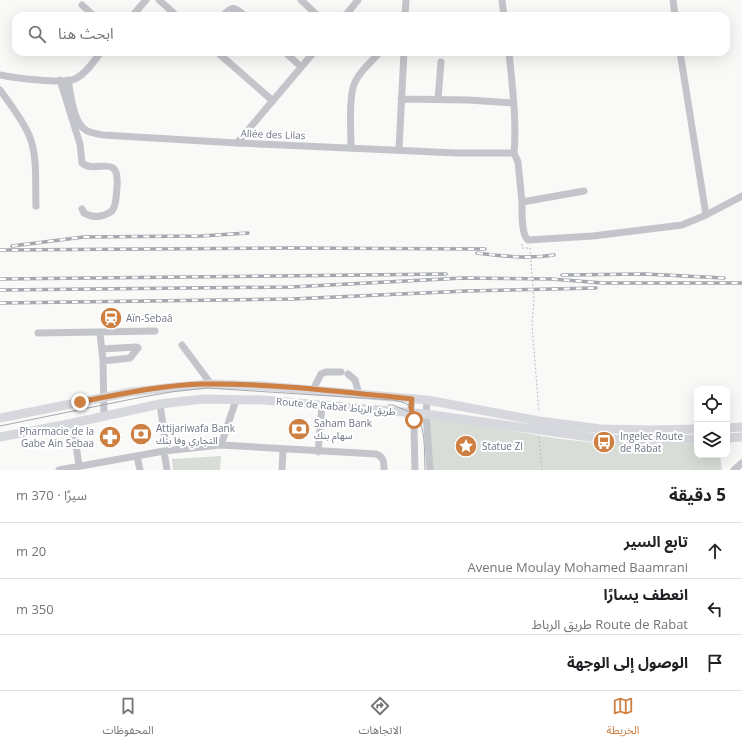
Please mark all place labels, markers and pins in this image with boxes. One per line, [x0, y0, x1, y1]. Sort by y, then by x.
station icon: Aïn-Sebaâ [98, 305, 124, 331]
place label: Aïn-Sebaâ [126, 311, 173, 325]
bank icon: Saham Bank سهام بنك [286, 416, 312, 442]
place label: Saham Bank سهام بنك [314, 416, 373, 444]
bank icon: Attijariwafa Bank التجاري وفا بنك [128, 421, 154, 447]
place label: Attijariwafa Bank التجاري وفا بنك [156, 421, 236, 448]
place label: Pharmacie de la Gabe Ain Sebaa [19, 424, 94, 450]
pharmacy icon: Pharmacie de la Gabe Ain Sebaa [97, 424, 123, 450]
bus stop icon: Ingelec Route de Rabat [591, 429, 617, 455]
place label: Ingelec Route de Rabat [620, 429, 683, 455]
place icon: Statue ZI [453, 433, 479, 459]
place label: Statue ZI [482, 439, 523, 453]

